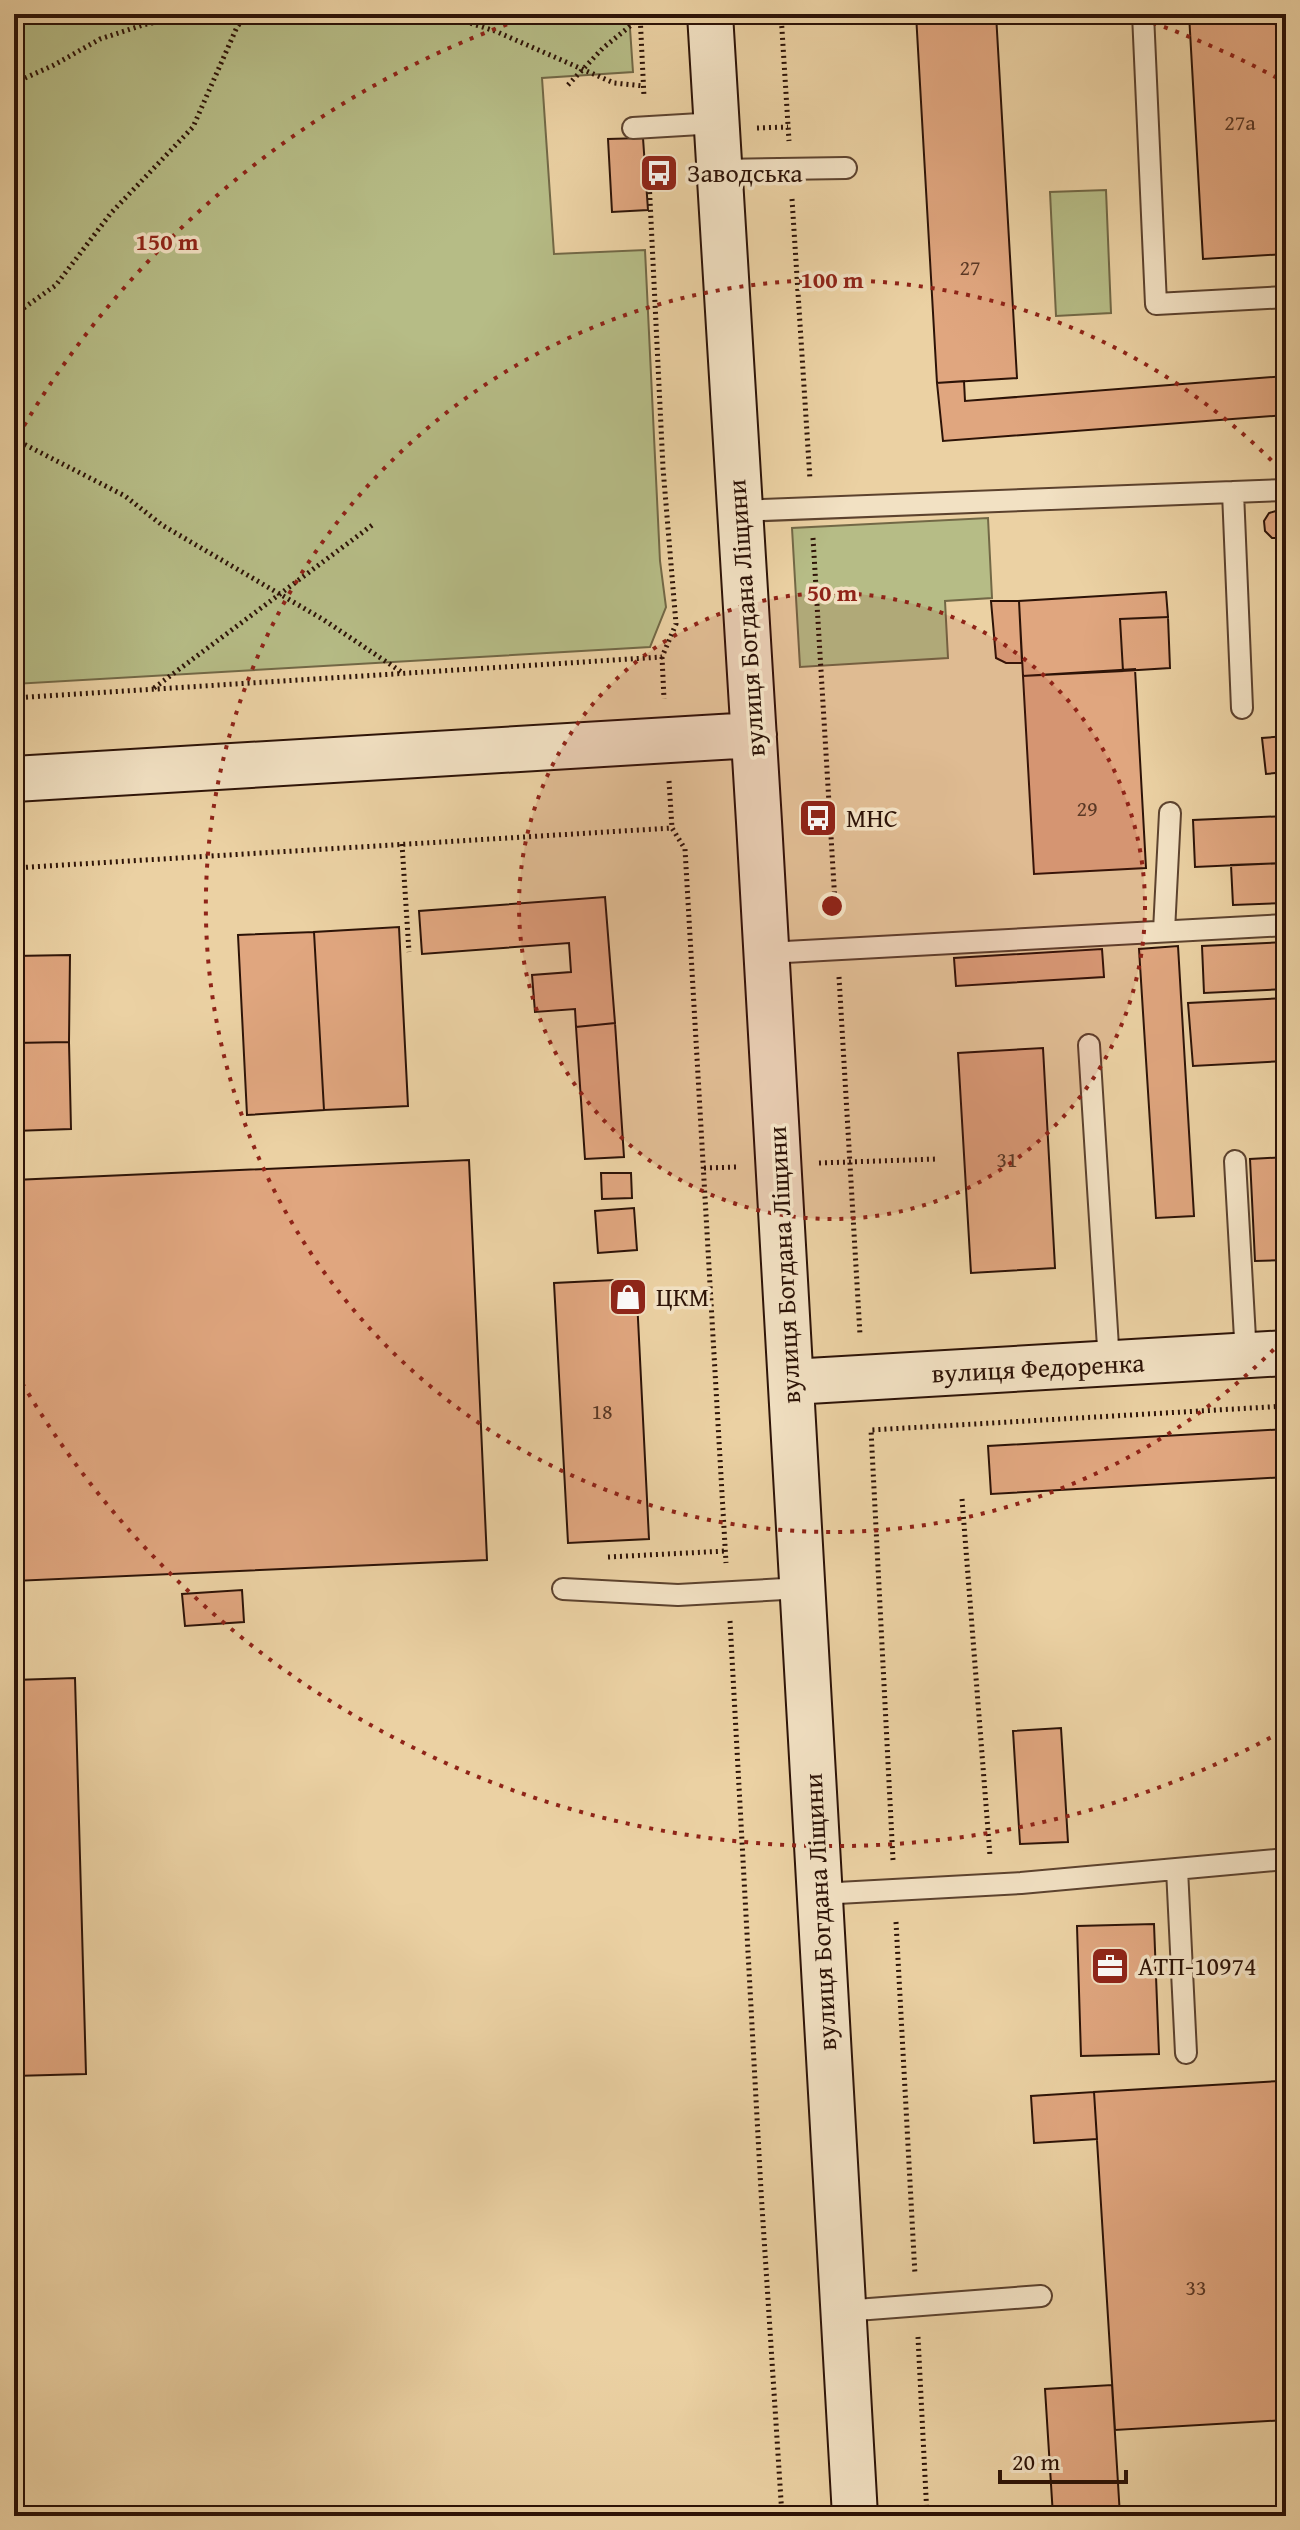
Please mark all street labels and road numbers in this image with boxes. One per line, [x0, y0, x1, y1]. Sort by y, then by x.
street label: вулиця Богдана Ліщини [716, 478, 775, 758]
street label: вулиця Богдана Ліщини [757, 1125, 810, 1405]
street label: вулиця Федоренка [931, 1342, 1146, 1393]
street label: вулиця Богдана Ліщини [793, 1772, 846, 2052]

